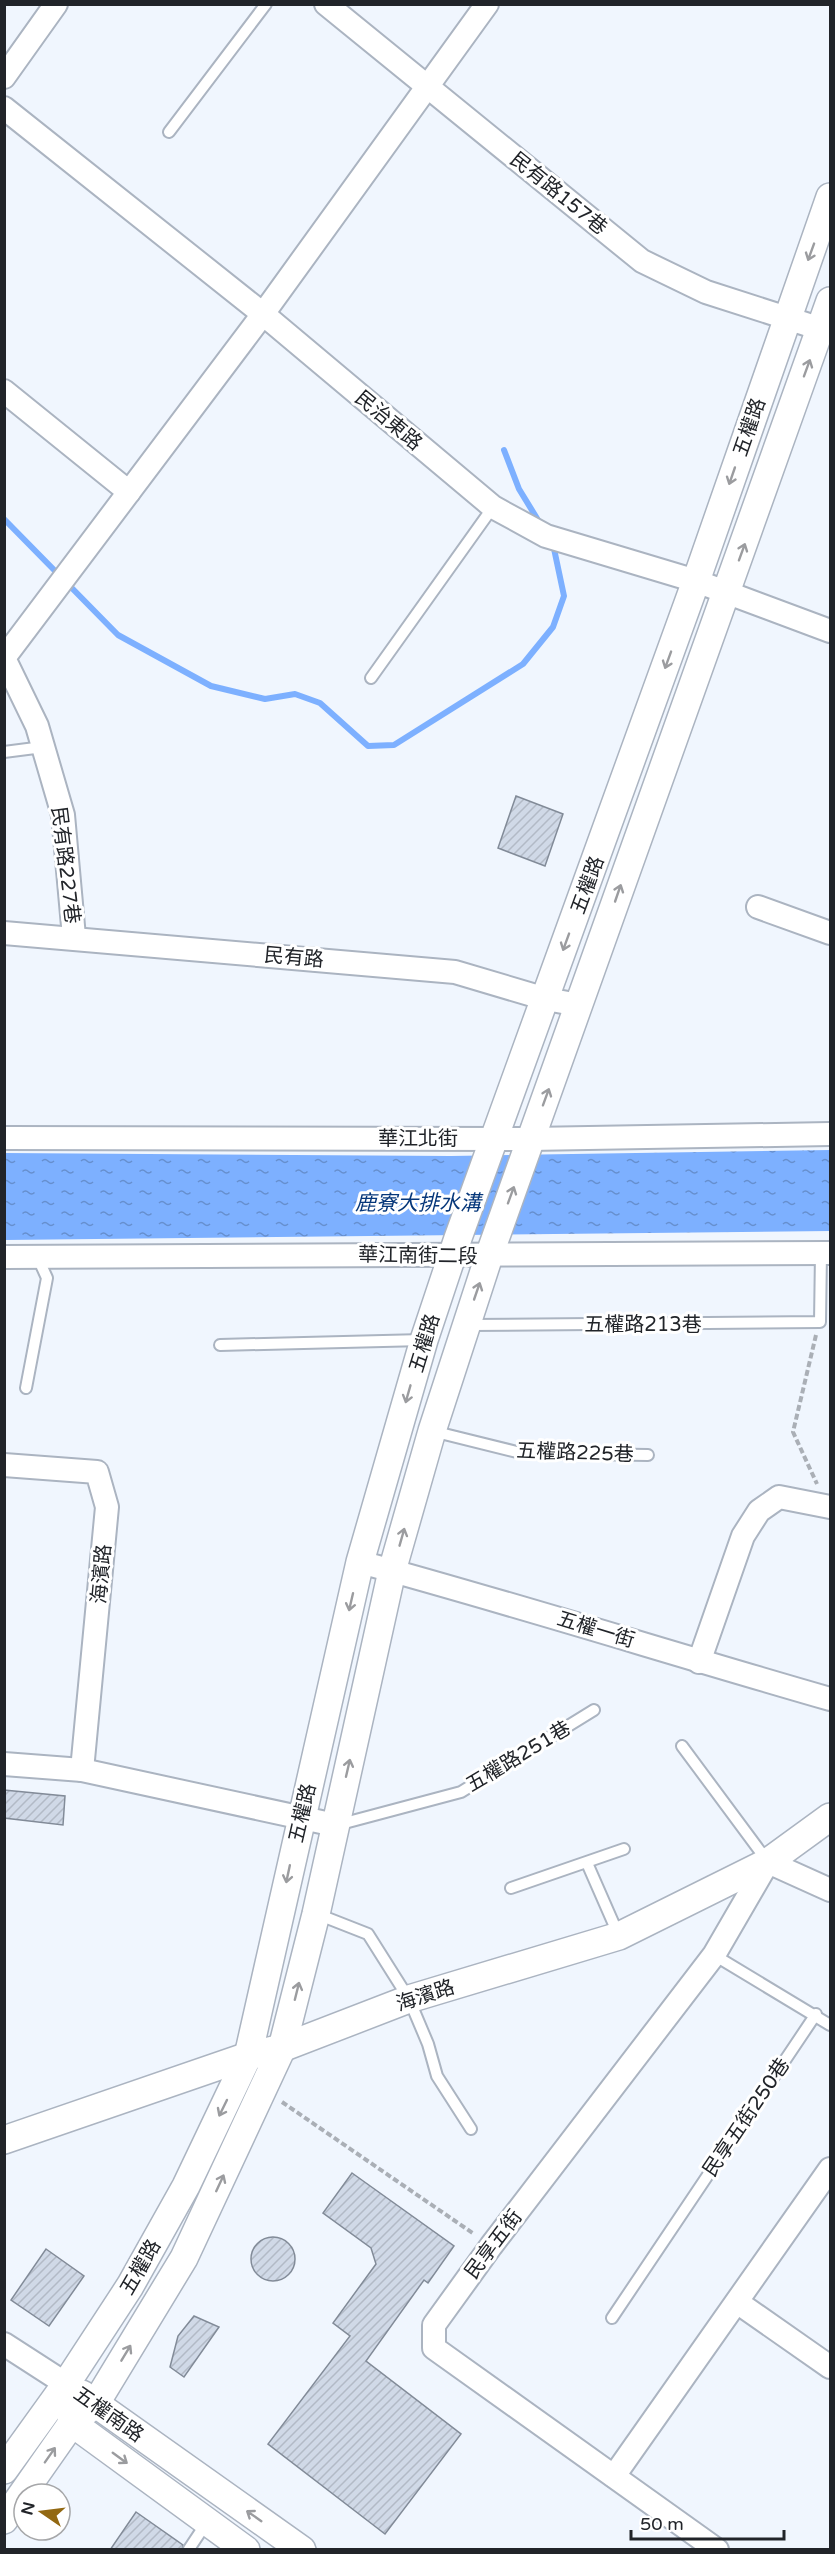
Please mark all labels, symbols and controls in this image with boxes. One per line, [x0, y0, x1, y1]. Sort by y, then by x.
street label: 民有路157巷 [505, 147, 612, 240]
one-way arrow [804, 242, 815, 261]
one-way arrow [802, 359, 813, 378]
street label: 民治東路 [350, 386, 427, 456]
street label: 五權路 [729, 395, 771, 460]
one-way arrow [726, 466, 737, 485]
one-way arrow [737, 543, 748, 562]
one-way arrow [661, 650, 672, 669]
street label: 民有路227巷 [46, 805, 84, 925]
street label: 五權路 [566, 853, 609, 918]
one-way arrow [614, 884, 625, 903]
one-way arrow [560, 932, 571, 951]
street label: 民有路 [263, 943, 325, 973]
one-way arrow [541, 1088, 552, 1107]
street label: 華江北街 [378, 1127, 458, 1151]
one-way arrow [506, 1186, 517, 1205]
water label: 鹿寮大排水溝 [355, 1191, 484, 1216]
street label: 華江南街二段 [358, 1243, 478, 1269]
one-way arrow [472, 1281, 483, 1300]
street label: 五權路 [405, 1311, 445, 1375]
street label: 五權路213巷 [584, 1313, 702, 1337]
one-way arrow [402, 1384, 414, 1403]
street label: 五權路225巷 [516, 1439, 634, 1467]
one-way arrow [397, 1528, 408, 1547]
street label: 海濱路 [87, 1543, 117, 1605]
one-way arrow [344, 1592, 356, 1611]
street label: 五權一街 [554, 1607, 637, 1653]
street label: 五權路251巷 [462, 1716, 575, 1797]
one-way arrow [343, 1759, 354, 1778]
street label: 五權路 [285, 1781, 321, 1845]
one-way arrow [282, 1864, 294, 1883]
street label: 海濱路 [393, 1975, 458, 2017]
one-way arrow [291, 1982, 303, 2001]
street label: 民享五街250巷 [698, 2054, 795, 2181]
one-way arrow [216, 2099, 228, 2117]
one-way arrow [215, 2174, 227, 2192]
street label: 民享五街 [460, 2205, 527, 2284]
street label: 五權路 [115, 2236, 166, 2299]
one-way arrow [121, 2345, 133, 2362]
street label: 五權南路 [69, 2382, 148, 2448]
one-way arrow [44, 2448, 56, 2464]
one-way arrow [111, 2452, 127, 2464]
north arrow [12, 2482, 72, 2542]
text: N [17, 2500, 40, 2517]
scale bar [631, 2503, 784, 2541]
one-way arrow [246, 2510, 262, 2522]
text: 50 m [640, 2513, 684, 2535]

